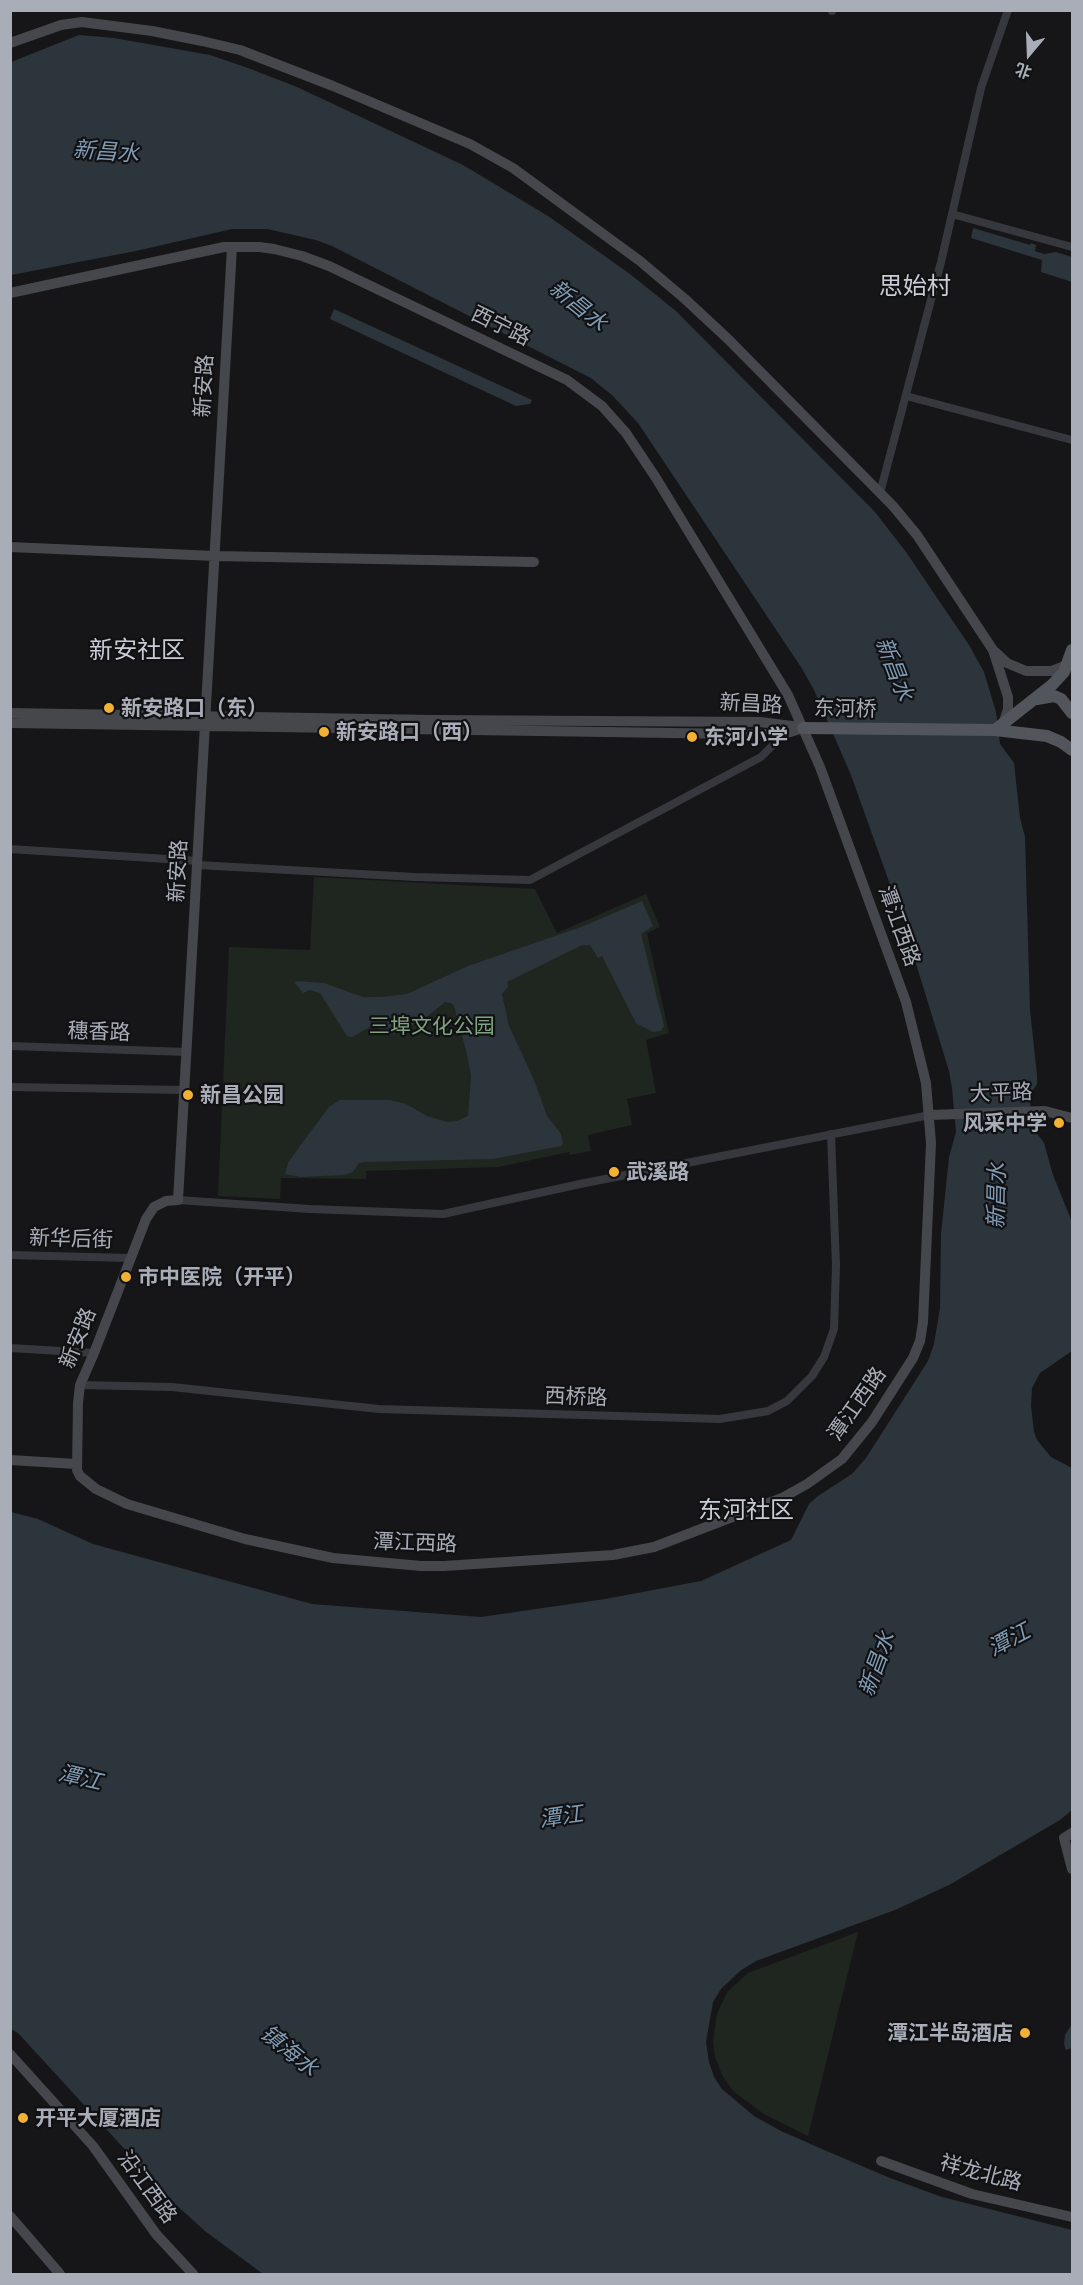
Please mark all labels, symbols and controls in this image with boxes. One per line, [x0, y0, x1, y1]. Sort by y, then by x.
north arrow [999, 24, 1059, 84]
text: 北 [1013, 60, 1034, 82]
water label: 新昌水 [72, 137, 140, 167]
district label: 思始村 [879, 272, 951, 300]
water label: 新昌水 [544, 275, 612, 337]
street label: 西宁路 [467, 301, 535, 351]
street label: 新安路 [190, 354, 218, 418]
water label: 新昌水 [870, 633, 918, 705]
district label: 新安社区 [89, 636, 185, 664]
street label: 新昌路 [719, 690, 783, 718]
place label: 新安路口（东） [121, 695, 268, 721]
street label: 东河桥 [813, 696, 877, 722]
marker: 新安路口（东） [102, 701, 116, 715]
place label: 新安路口（西） [336, 719, 483, 745]
place label: 东河小学 [704, 724, 788, 750]
marker: 新安路口（西） [317, 725, 331, 739]
marker: 东河小学 [685, 730, 699, 744]
street label: 新安路 [164, 839, 192, 903]
street label: 潭江西路 [873, 882, 925, 970]
park label: 三埠文化公园 [369, 1013, 495, 1039]
street label: 穗香路 [67, 1018, 131, 1046]
street label: 大平路 [969, 1079, 1033, 1107]
place label: 新昌公园 [200, 1082, 284, 1108]
marker: 新昌公园 [181, 1088, 195, 1102]
place label: 风采中学 [963, 1110, 1047, 1136]
marker: 风采中学 [1052, 1116, 1066, 1130]
place label: 武溪路 [626, 1159, 689, 1185]
water label: 新昌水 [983, 1163, 1011, 1229]
marker: 武溪路 [607, 1165, 621, 1179]
street label: 新华后街 [29, 1225, 113, 1253]
place label: 市中医院（开平） [138, 1264, 306, 1290]
marker: 市中医院（开平） [119, 1270, 133, 1284]
street label: 新安路 [55, 1304, 101, 1372]
street label: 潭江西路 [823, 1362, 891, 1446]
street label: 西桥路 [544, 1383, 608, 1411]
district label: 东河社区 [698, 1496, 794, 1524]
street label: 潭江西路 [373, 1529, 457, 1557]
water label: 潭江 [983, 1618, 1035, 1662]
water label: 新昌水 [853, 1628, 901, 1700]
water label: 潭江 [56, 1760, 104, 1796]
water label: 潭江 [537, 1801, 585, 1833]
water label: 镇海水 [255, 2020, 323, 2082]
place label: 潭江半岛酒店 [887, 2020, 1013, 2046]
marker: 潭江半岛酒店 [1018, 2026, 1032, 2040]
place label: 开平大厦酒店 [35, 2105, 161, 2131]
marker: 开平大厦酒店 [16, 2111, 30, 2125]
street label: 沿江西路 [112, 2146, 182, 2228]
street label: 祥龙北路 [937, 2150, 1025, 2196]

